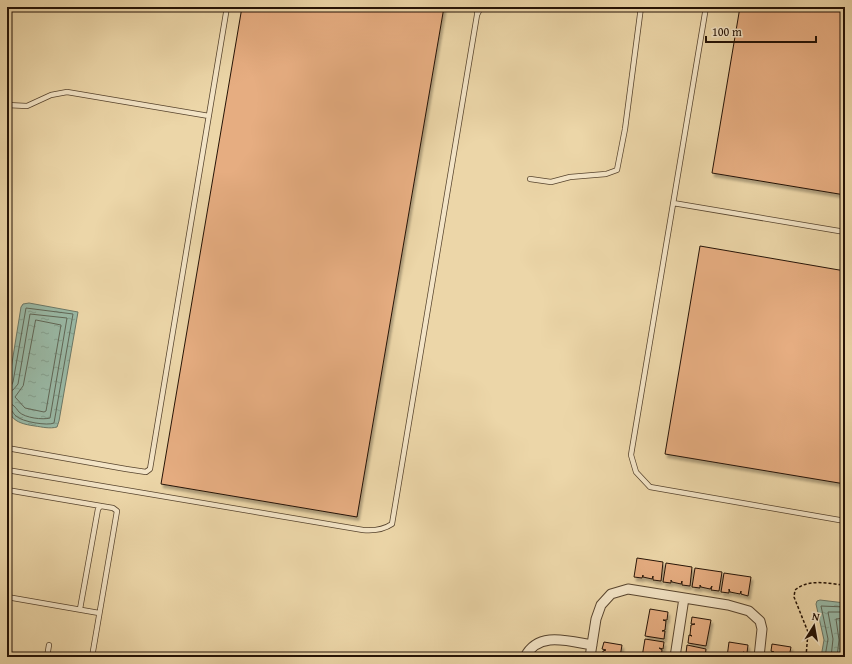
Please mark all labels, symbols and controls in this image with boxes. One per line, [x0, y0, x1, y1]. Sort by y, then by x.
scale bar [706, 18, 816, 44]
text: 100 m [712, 23, 742, 40]
north arrow [794, 606, 834, 646]
text: N [811, 608, 822, 625]

